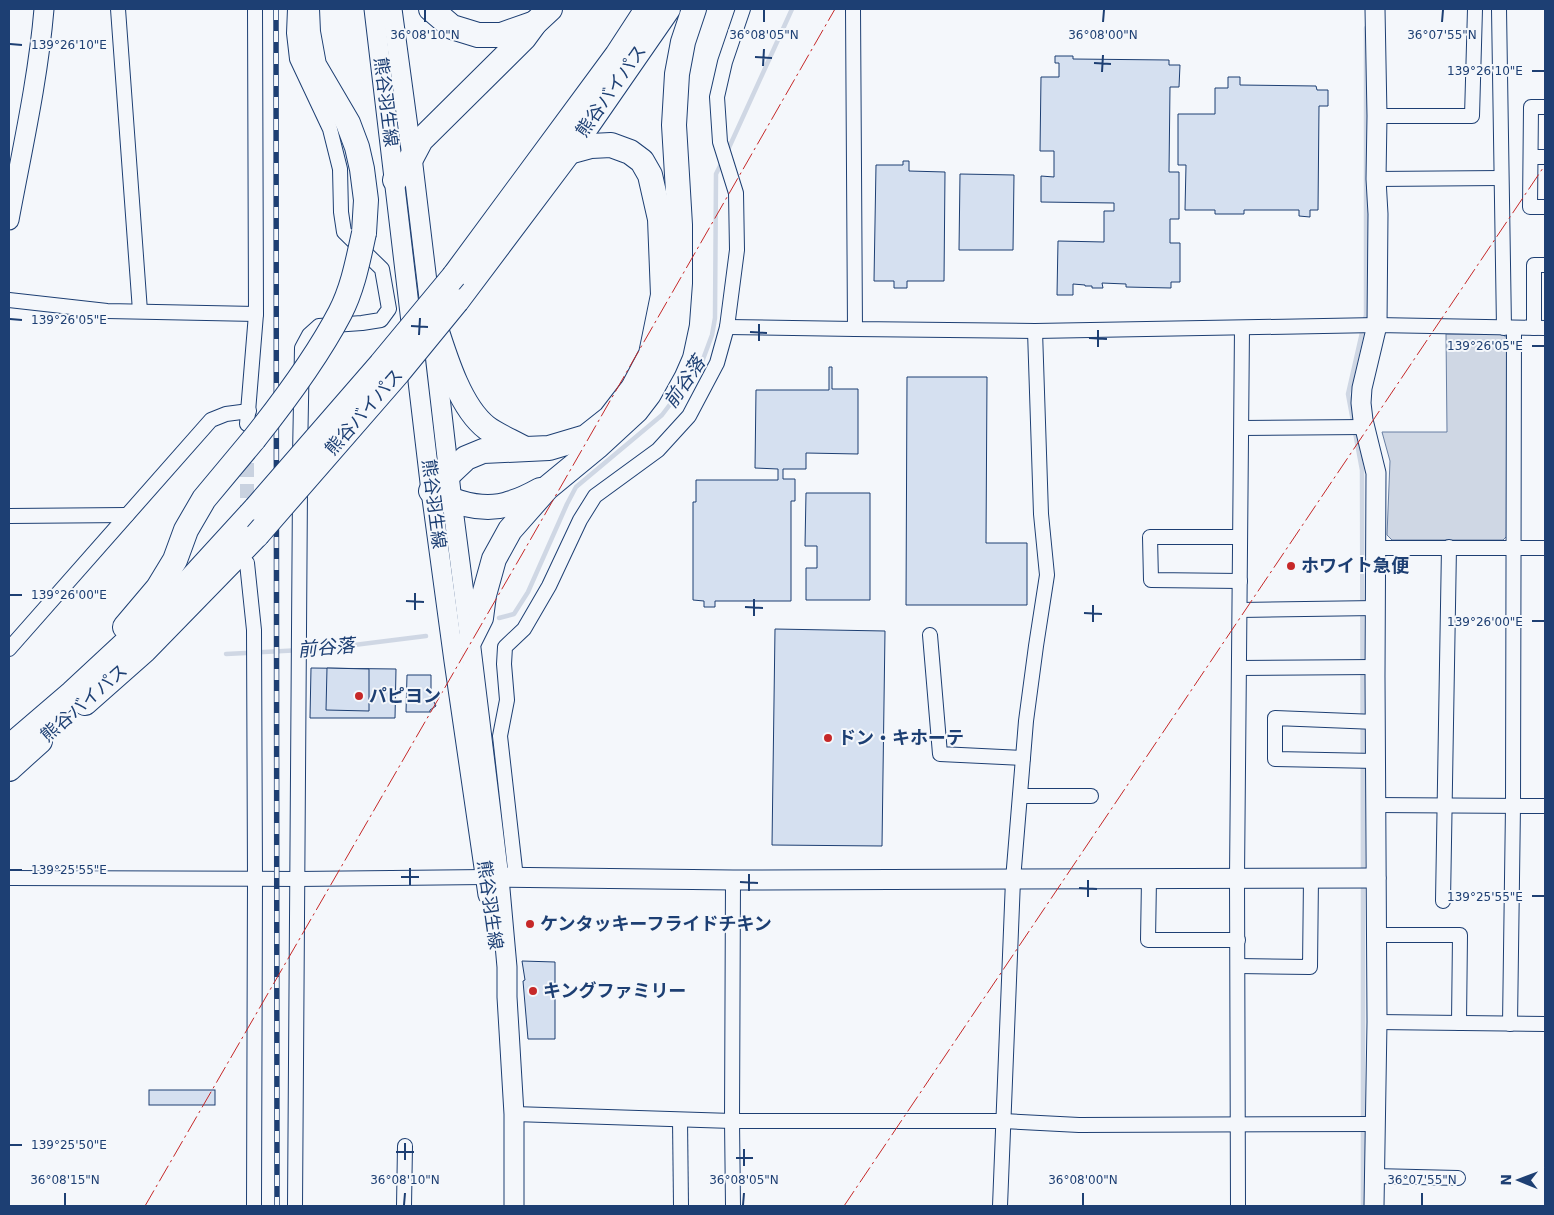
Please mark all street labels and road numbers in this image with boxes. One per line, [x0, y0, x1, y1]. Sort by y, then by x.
street label: 熊谷バイパス [571, 41, 650, 141]
street label: 熊谷羽生線 [371, 56, 402, 148]
street label: 熊谷バイパス [320, 364, 407, 459]
street label: 熊谷羽生線 [419, 458, 450, 550]
street label: 熊谷バイパス [36, 659, 131, 746]
street label: 熊谷羽生線 [474, 859, 507, 951]

